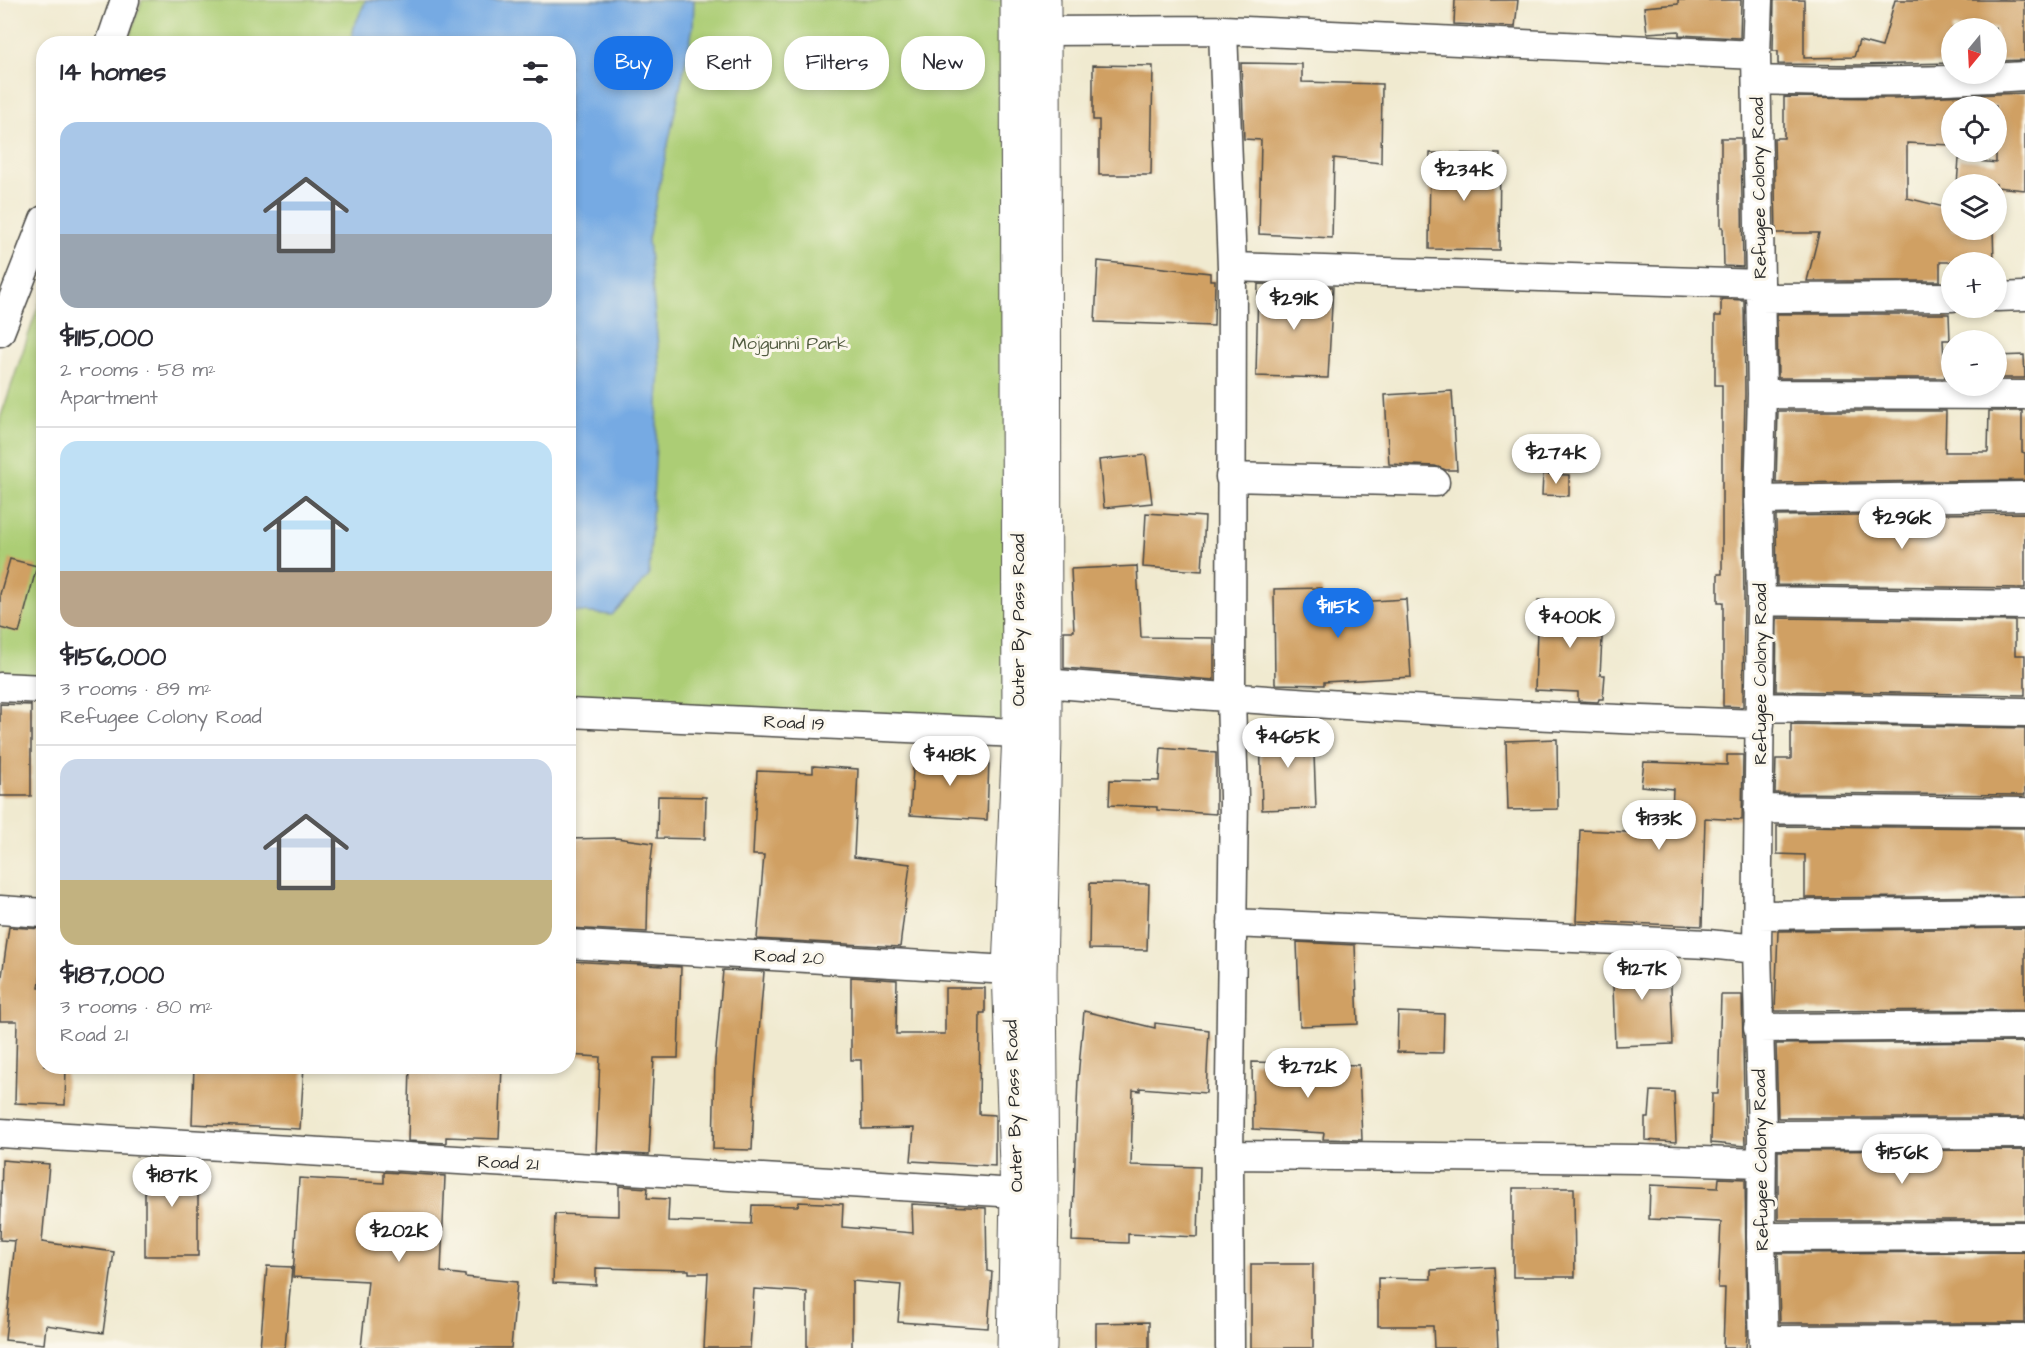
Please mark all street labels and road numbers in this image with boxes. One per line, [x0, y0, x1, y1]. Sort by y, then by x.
street label: Refugee Colony Road [1745, 97, 1774, 279]
street label: Outer By Pass Road [1006, 534, 1032, 706]
street label: Refugee Colony Road [1748, 583, 1774, 765]
street label: Road 19 [763, 709, 825, 737]
street label: Road 20 [753, 943, 825, 971]
street label: Outer By Pass Road [998, 1019, 1031, 1193]
street label: Refugee Colony Road [1747, 1069, 1776, 1251]
street label: Road 21 [477, 1149, 539, 1177]

